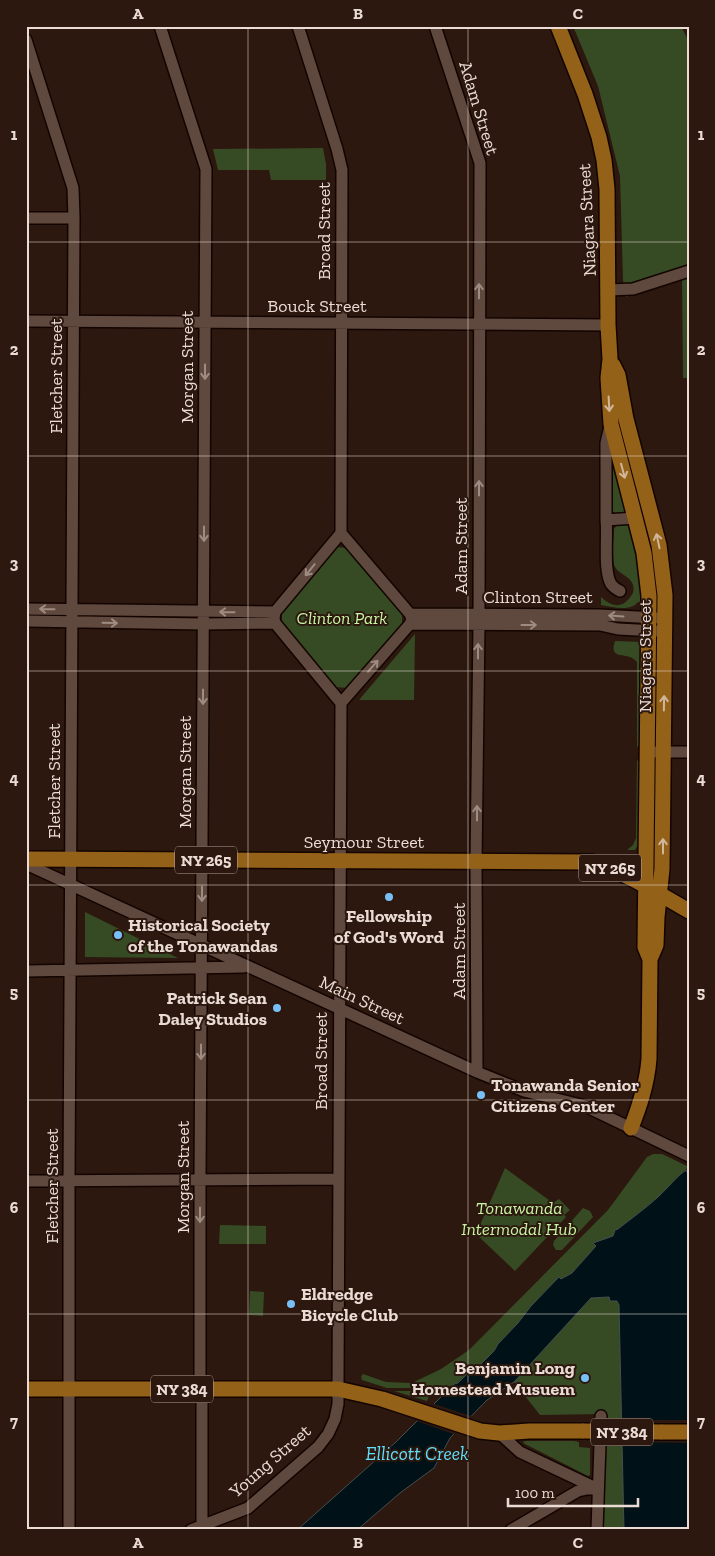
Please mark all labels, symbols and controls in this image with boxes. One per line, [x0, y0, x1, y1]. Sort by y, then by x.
text: A [133, 4, 144, 23]
text: B [353, 4, 363, 23]
text: C [573, 4, 583, 23]
street label: Adam Street [454, 58, 504, 158]
text: 1 [11, 125, 18, 144]
text: 1 [698, 125, 705, 144]
street label: Niagara Street [573, 163, 601, 277]
street label: Broad Street [313, 182, 335, 280]
one-way arrow [474, 283, 484, 299]
street label: Bouck Street [267, 295, 367, 317]
street label: Morgan Street [176, 310, 198, 423]
street label: Fletcher Street [45, 318, 67, 434]
text: 2 [10, 340, 19, 359]
text: 2 [697, 340, 706, 359]
one-way arrow [200, 363, 210, 379]
one-way arrow [605, 396, 614, 412]
one-way arrow [619, 463, 628, 479]
one-way arrow [474, 480, 484, 496]
street label: Adam Street [450, 497, 472, 595]
one-way arrow [199, 526, 209, 542]
one-way arrow [653, 534, 662, 550]
text: 3 [10, 554, 19, 573]
text: 3 [697, 554, 706, 573]
one-way arrow [305, 563, 316, 576]
street label: Clinton Street [483, 586, 593, 608]
street label: Niagara Street [634, 599, 656, 713]
one-way arrow [39, 605, 55, 614]
one-way arrow [219, 607, 235, 617]
park label: Clinton Park [297, 607, 387, 629]
one-way arrow [608, 611, 624, 621]
one-way arrow [102, 618, 118, 628]
one-way arrow [520, 620, 537, 630]
one-way arrow [473, 643, 483, 659]
one-way arrow [367, 660, 379, 673]
one-way arrow [198, 688, 208, 704]
one-way arrow [659, 696, 669, 712]
street label: Morgan Street [174, 715, 196, 828]
street label: Fletcher Street [43, 723, 65, 839]
text: 4 [9, 769, 19, 788]
text: 4 [696, 769, 706, 788]
one-way arrow [472, 805, 482, 822]
street label: Seymour Street [304, 831, 425, 853]
one-way arrow [658, 839, 668, 855]
road number: NY 265 [175, 846, 237, 874]
road number: NY 265 [579, 854, 641, 881]
one-way arrow [197, 886, 207, 902]
marker: Fellowship of God's Word [383, 891, 395, 903]
street label: Adam Street [448, 902, 470, 1000]
place label: Fellowship of God's Word [334, 905, 445, 948]
place label: Historical Society of the Tonawandas [128, 914, 278, 957]
marker: Historical Society of the Tonawandas [112, 929, 124, 941]
street label: Main Street [316, 971, 408, 1029]
text: 5 [10, 983, 18, 1002]
text: 5 [697, 983, 705, 1002]
place label: Patrick Sean Daley Studios [158, 987, 267, 1030]
marker: Patrick Sean Daley Studios [271, 1002, 283, 1014]
street label: Broad Street [310, 1012, 332, 1110]
one-way arrow [196, 1044, 206, 1060]
place label: Tonawanda Senior Citizens Center [491, 1074, 639, 1117]
marker: Tonawanda Senior Citizens Center [475, 1089, 487, 1101]
street label: Morgan Street [172, 1120, 194, 1233]
street label: Fletcher Street [41, 1128, 63, 1244]
park label: Tonawanda Intermodal Hub [461, 1197, 577, 1240]
text: 6 [10, 1198, 19, 1217]
text: 6 [697, 1198, 706, 1217]
one-way arrow [195, 1206, 205, 1222]
place label: Eldredge Bicycle Club [301, 1283, 398, 1326]
marker: Eldredge Bicycle Club [285, 1298, 297, 1310]
place label: Benjamin Long Homestead Musuem [411, 1357, 575, 1400]
marker: Benjamin Long Homestead Musuem [579, 1372, 591, 1384]
road number: NY 384 [151, 1376, 213, 1402]
text: 7 [10, 1412, 18, 1431]
text: 7 [697, 1412, 705, 1431]
road number: NY 384 [591, 1418, 653, 1445]
street label: Young Street [224, 1419, 315, 1503]
water label: Ellicott Creek [366, 1442, 469, 1465]
scale bar [508, 1476, 638, 1508]
text: 100 m [515, 1484, 554, 1502]
text: A [133, 1533, 144, 1552]
text: B [353, 1533, 363, 1552]
text: C [573, 1533, 583, 1552]

